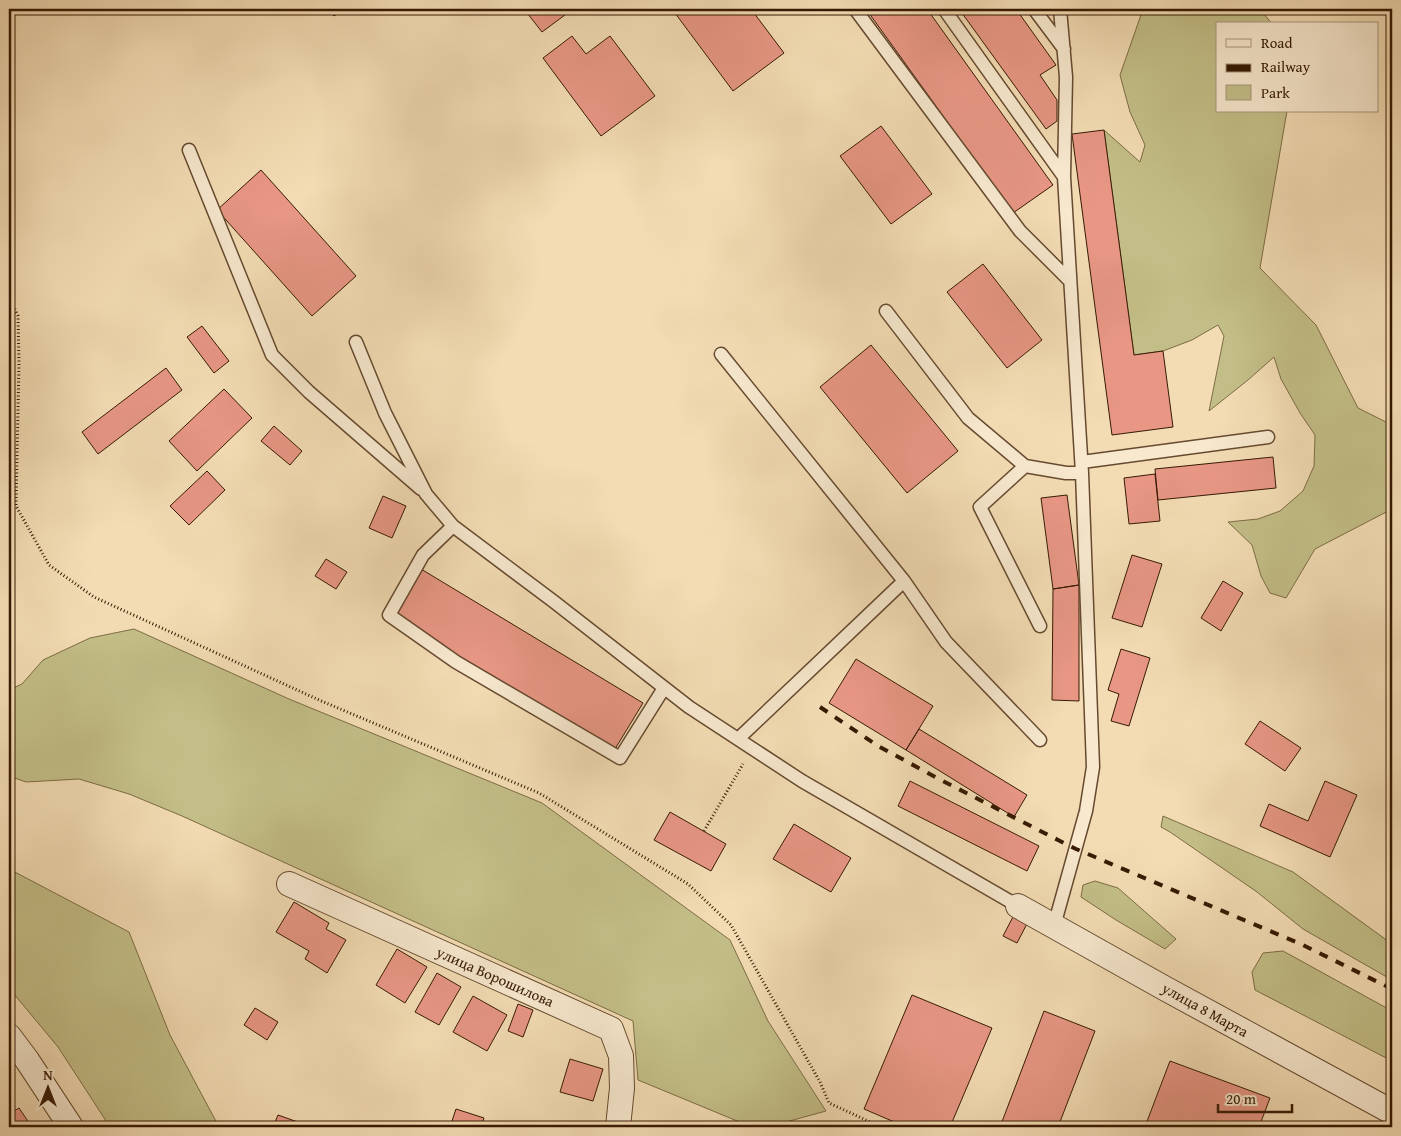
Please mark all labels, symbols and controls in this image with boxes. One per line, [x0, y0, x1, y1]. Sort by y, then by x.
legend [1216, 22, 1378, 112]
text: Road [1261, 32, 1292, 53]
text: Railway [1261, 56, 1311, 77]
text: Park [1261, 82, 1290, 103]
street label: улица Ворошилова [432, 941, 558, 1012]
street label: улица 8 Марта [1157, 977, 1253, 1042]
north arrow [22, 1064, 72, 1114]
text: N [43, 1065, 53, 1085]
scale bar [1218, 1081, 1292, 1113]
text: 20 m [1226, 1088, 1257, 1109]

